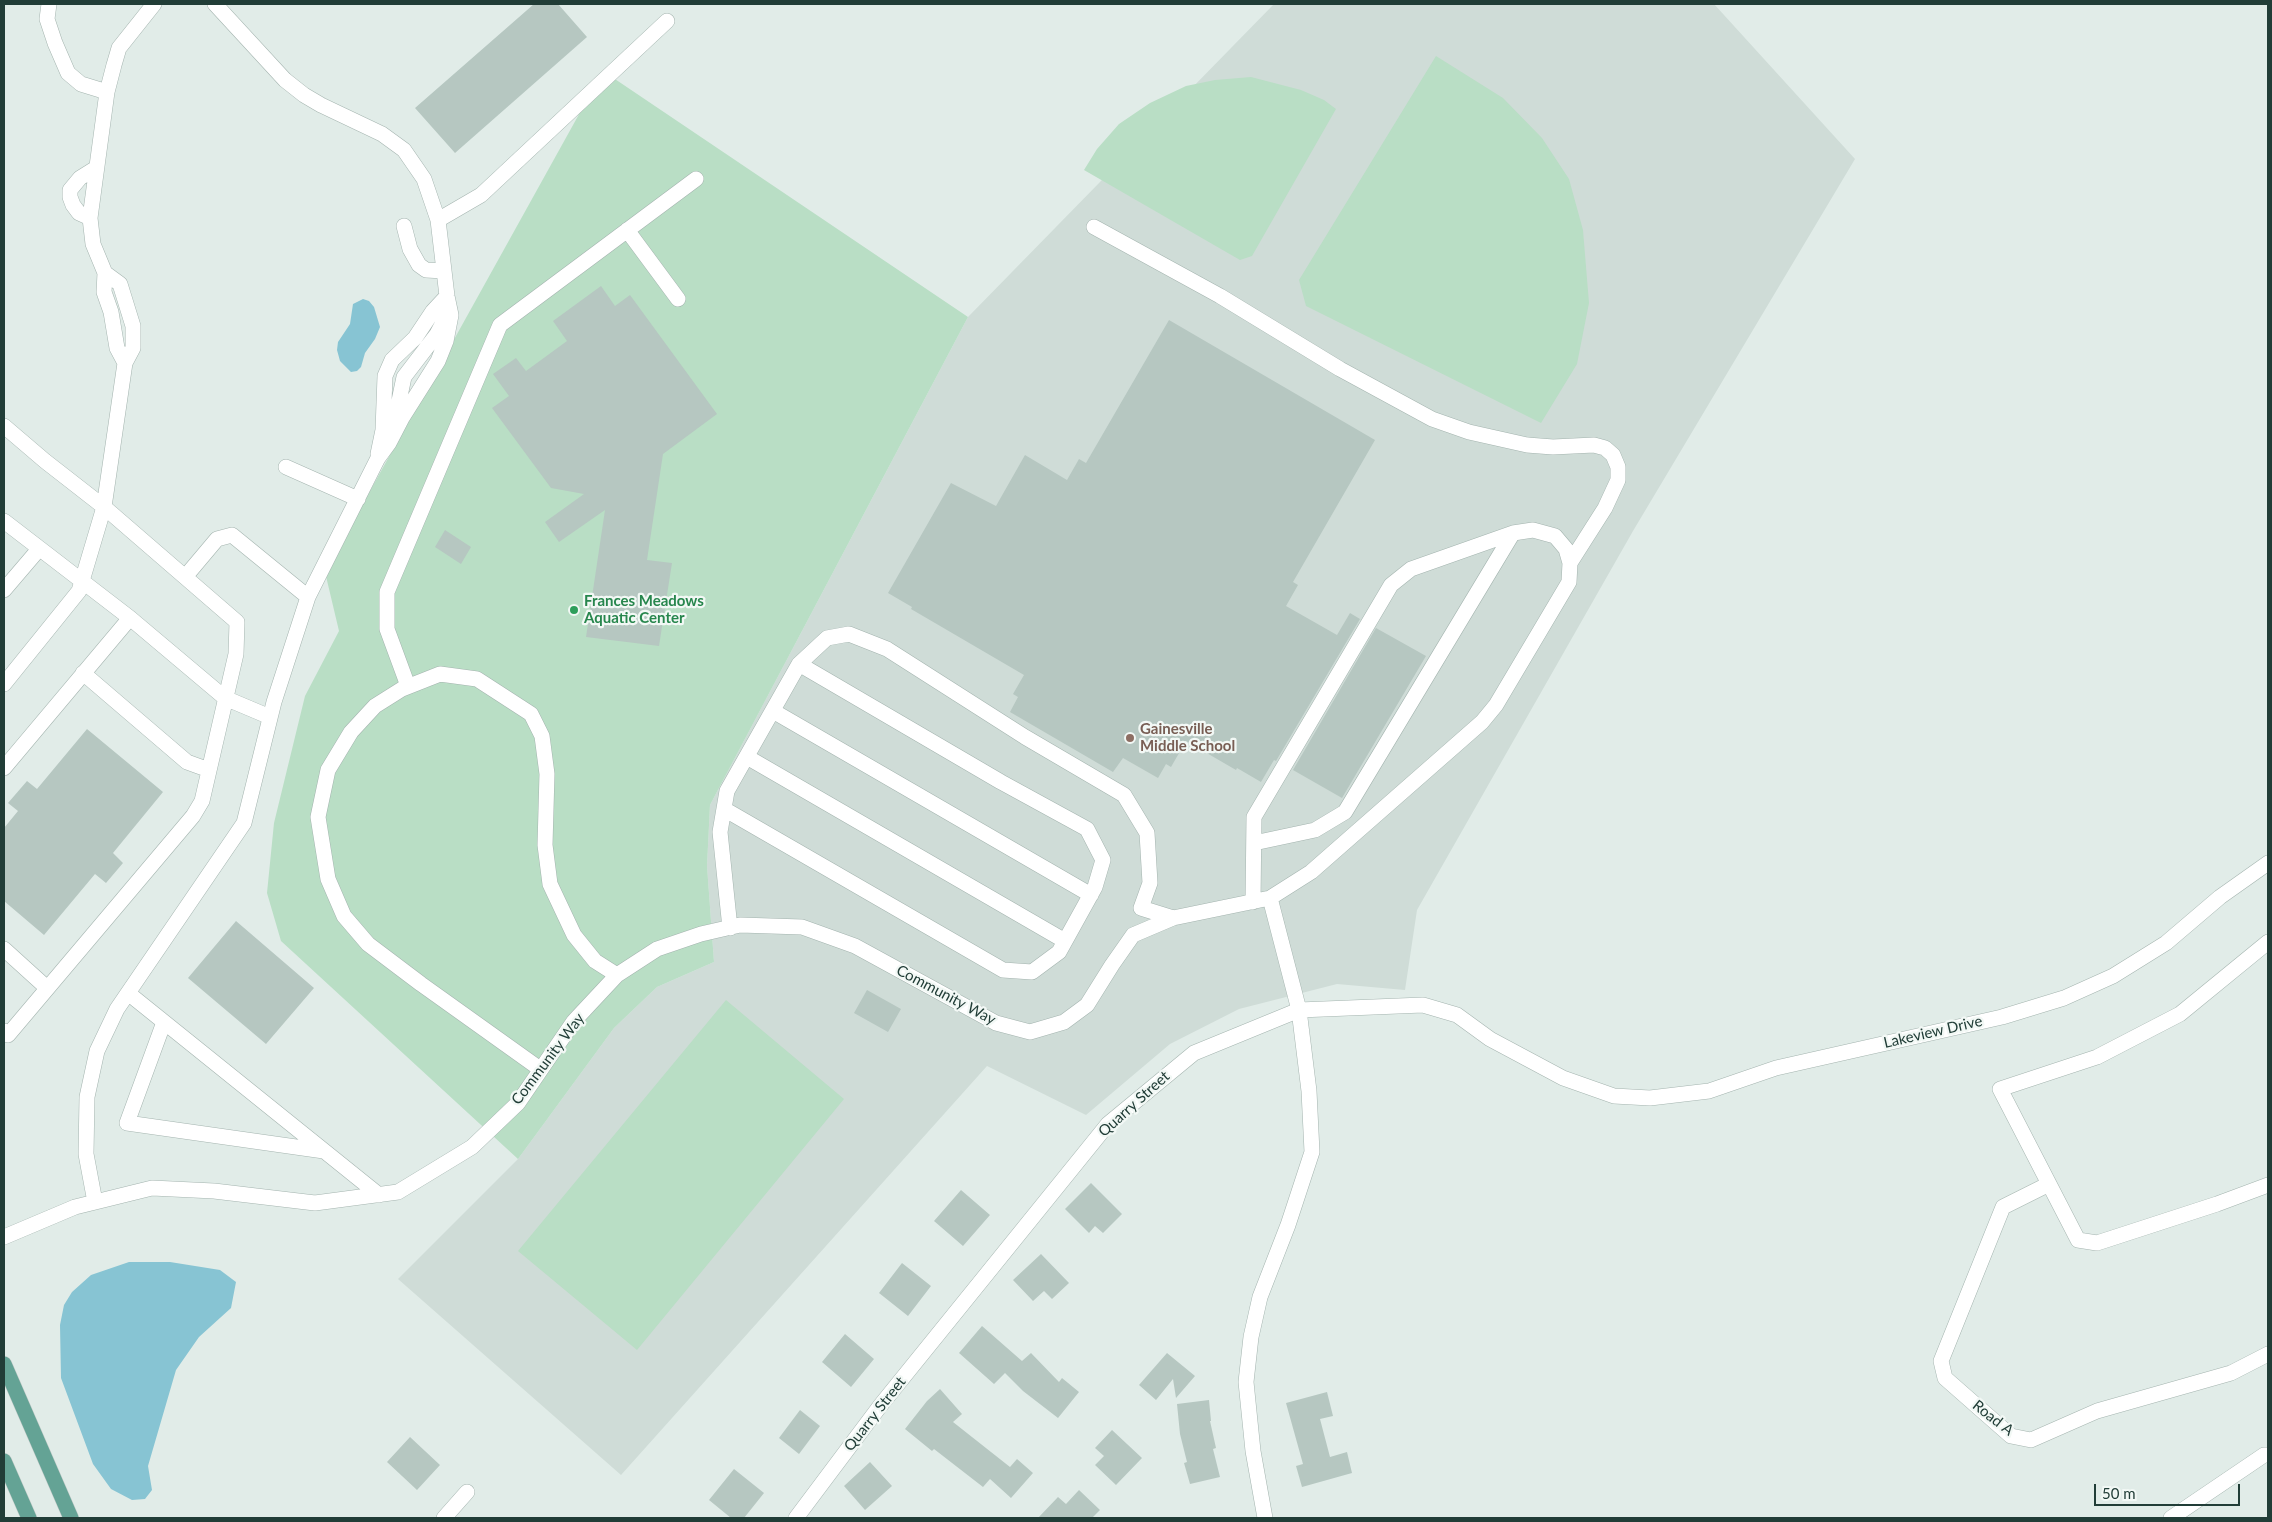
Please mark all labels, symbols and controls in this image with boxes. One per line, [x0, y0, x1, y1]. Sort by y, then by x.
place label: Frances Meadows Aquatic Center [584, 592, 704, 627]
marker: Frances Meadows Aquatic Center [568, 604, 580, 616]
place label: Gainesville Middle School [1140, 720, 1235, 755]
marker: Gainesville Middle School [1124, 732, 1136, 744]
street label: Community Way [893, 961, 999, 1029]
street label: Community Way [508, 1010, 588, 1108]
street label: Lakeview Drive [1882, 1012, 1984, 1052]
street label: Quarry Street [1095, 1067, 1173, 1141]
street label: Quarry Street [840, 1373, 910, 1455]
street label: Road A [1969, 1396, 2017, 1440]
scale bar [2097, 1474, 2243, 1506]
text: 50 m [2102, 1484, 2136, 1502]

